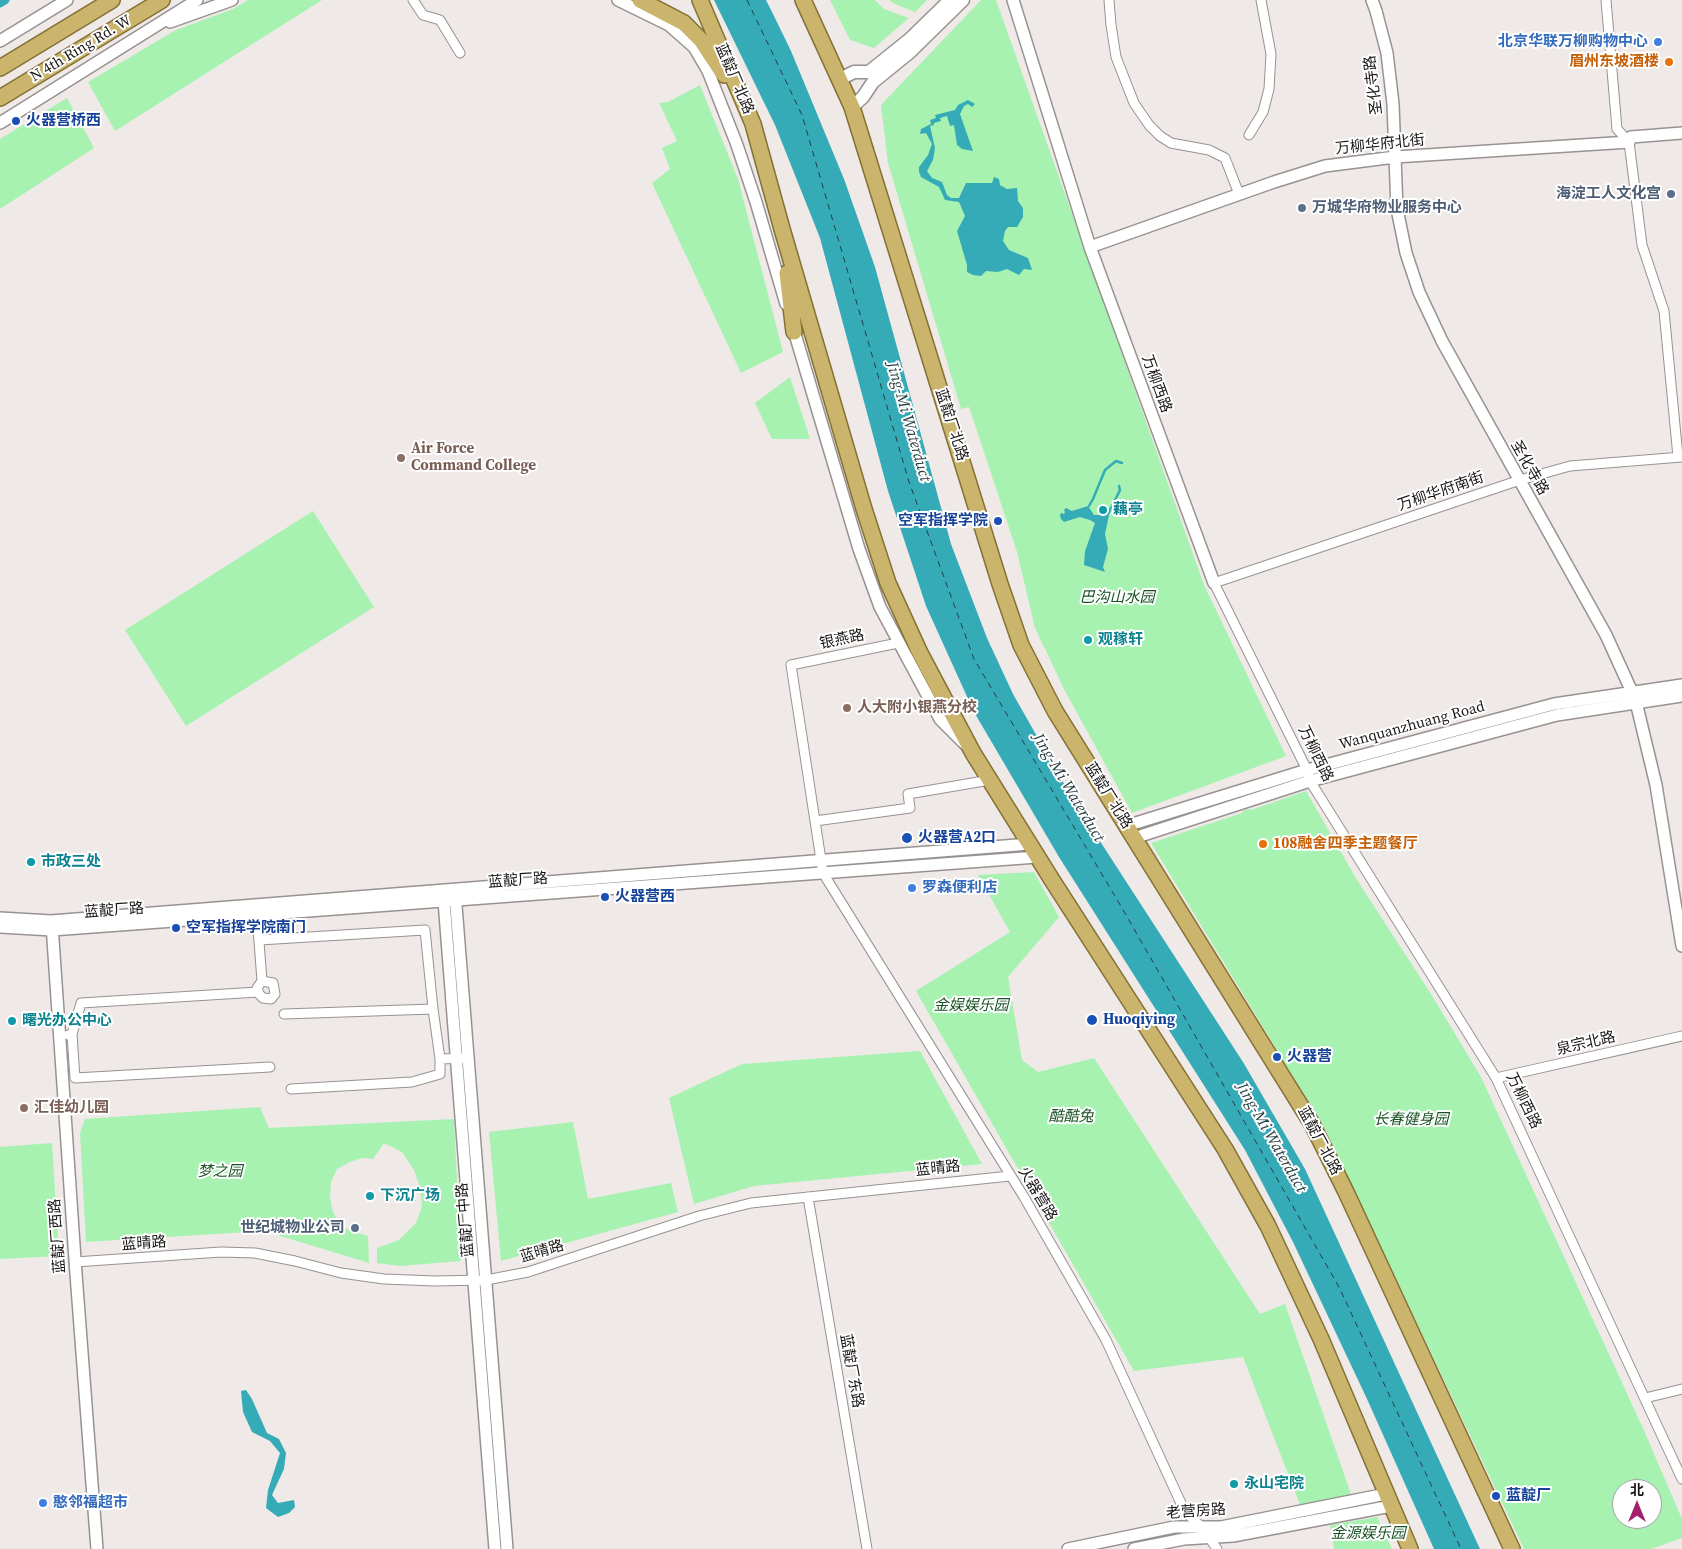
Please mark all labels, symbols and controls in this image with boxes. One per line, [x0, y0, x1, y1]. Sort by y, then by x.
street label: N 4th Ring Rd. W [27, 12, 135, 86]
place label: 北京华联万柳购物中心 [1498, 33, 1648, 51]
marker: 北京华联万柳购物中心 [1652, 36, 1664, 48]
street label: 蓝靛厂北路 [711, 41, 757, 117]
place label: 眉州东坡酒楼 [1569, 53, 1659, 71]
street label: 圣化寺路 [1361, 54, 1387, 116]
marker: 眉州东坡酒楼 [1663, 56, 1675, 68]
place label: 火器营桥西 [26, 112, 101, 130]
marker: 火器营桥西 [10, 115, 22, 127]
street label: 万柳华府北街 [1334, 131, 1426, 159]
place label: 海淀工人文化宫 [1556, 185, 1661, 203]
marker: 海淀工人文化宫 [1665, 188, 1677, 200]
place label: 万城华府物业服务中心 [1312, 199, 1462, 217]
marker: 万城华府物业服务中心 [1296, 202, 1308, 214]
street label: 万柳西路 [1137, 353, 1175, 415]
water label: Jing-Mi Waterduct [882, 360, 934, 484]
street label: 蓝靛厂北路 [931, 387, 971, 463]
street label: 圣化寺路 [1506, 438, 1552, 498]
place label: Air Force Command College [411, 440, 536, 475]
marker: Air Force Command College [395, 452, 407, 464]
street label: 万柳华府南街 [1396, 469, 1486, 515]
place label: 藕亭 [1113, 501, 1143, 519]
marker: 藕亭 [1097, 504, 1109, 516]
place label: 空军指挥学院 [898, 512, 988, 530]
marker: 空军指挥学院 [992, 515, 1004, 527]
park label: 巴沟山水园 [1080, 589, 1154, 607]
street label: 银燕路 [818, 627, 866, 653]
place label: 观稼轩 [1098, 631, 1143, 649]
marker: 观稼轩 [1082, 634, 1094, 646]
street label: Wanquanzhuang Road [1337, 698, 1487, 754]
place label: 人大附小银燕分校 [857, 699, 977, 717]
marker: 人大附小银燕分校 [841, 702, 853, 714]
street label: 万柳西路 [1294, 723, 1336, 785]
water label: Jing-Mi Waterduct [1028, 730, 1108, 846]
street label: 蓝靛厂北路 [1080, 759, 1136, 833]
place label: 火器营A2口 [918, 829, 996, 847]
marker: 火器营A2口 [900, 831, 914, 845]
place label: 108融舍四季主题餐厅 [1273, 835, 1417, 853]
marker: 108融舍四季主题餐厅 [1257, 838, 1269, 850]
place label: 市政三处 [41, 853, 101, 871]
marker: 市政三处 [25, 856, 37, 868]
street label: 蓝靛厂路 [487, 870, 549, 892]
place label: 罗森便利店 [922, 879, 997, 897]
marker: 罗森便利店 [906, 882, 918, 894]
place label: 火器营西 [615, 888, 675, 906]
marker: 火器营西 [599, 891, 611, 903]
street label: 蓝靛厂路 [83, 900, 145, 922]
place label: 空军指挥学院南门 [186, 919, 306, 937]
marker: 空军指挥学院南门 [170, 922, 182, 934]
park label: 金娱娱乐园 [934, 997, 1008, 1015]
place label: Huoqiying [1103, 1011, 1175, 1029]
place label: 曙光办公中心 [22, 1012, 112, 1030]
marker: Huoqiying [1085, 1013, 1099, 1027]
marker: 曙光办公中心 [6, 1015, 18, 1027]
street label: 泉宗北路 [1555, 1028, 1617, 1060]
place label: 火器营 [1287, 1048, 1332, 1066]
marker: 火器营 [1271, 1051, 1283, 1063]
street label: 万柳西路 [1502, 1070, 1544, 1132]
water label: Jing-Mi Waterduct [1232, 1080, 1310, 1196]
place label: 汇佳幼儿园 [34, 1099, 109, 1117]
marker: 汇佳幼儿园 [18, 1102, 30, 1114]
street label: 蓝靛厂北路 [1293, 1104, 1345, 1178]
park label: 酷酷兔 [1049, 1108, 1093, 1126]
park label: 长春健身园 [1374, 1111, 1448, 1129]
street label: 蓝晴路 [915, 1158, 961, 1180]
park label: 梦之园 [198, 1163, 242, 1181]
street label: 火器营路 [1014, 1164, 1060, 1224]
street label: 蓝靛厂中路 [454, 1182, 478, 1258]
place label: 下沉广场 [380, 1187, 440, 1205]
marker: 下沉广场 [364, 1190, 376, 1202]
street label: 蓝靛厂西路 [46, 1198, 70, 1274]
place label: 世纪城物业公司 [240, 1219, 345, 1237]
marker: 世纪城物业公司 [349, 1222, 361, 1234]
street label: 蓝晴路 [121, 1233, 167, 1255]
street label: 蓝晴路 [518, 1237, 566, 1267]
street label: 蓝靛厂东路 [836, 1333, 866, 1409]
place label: 永山宅院 [1244, 1475, 1304, 1493]
marker: 永山宅院 [1228, 1478, 1240, 1490]
north arrow [1612, 1479, 1662, 1529]
text: 北 [1630, 1480, 1644, 1500]
place label: 蓝靛厂 [1506, 1487, 1551, 1505]
marker: 蓝靛厂 [1490, 1490, 1502, 1502]
place label: 憨邻福超市 [53, 1494, 128, 1512]
marker: 憨邻福超市 [37, 1497, 49, 1509]
street label: 老营房路 [1165, 1501, 1227, 1523]
park label: 金源娱乐园 [1331, 1525, 1405, 1543]

